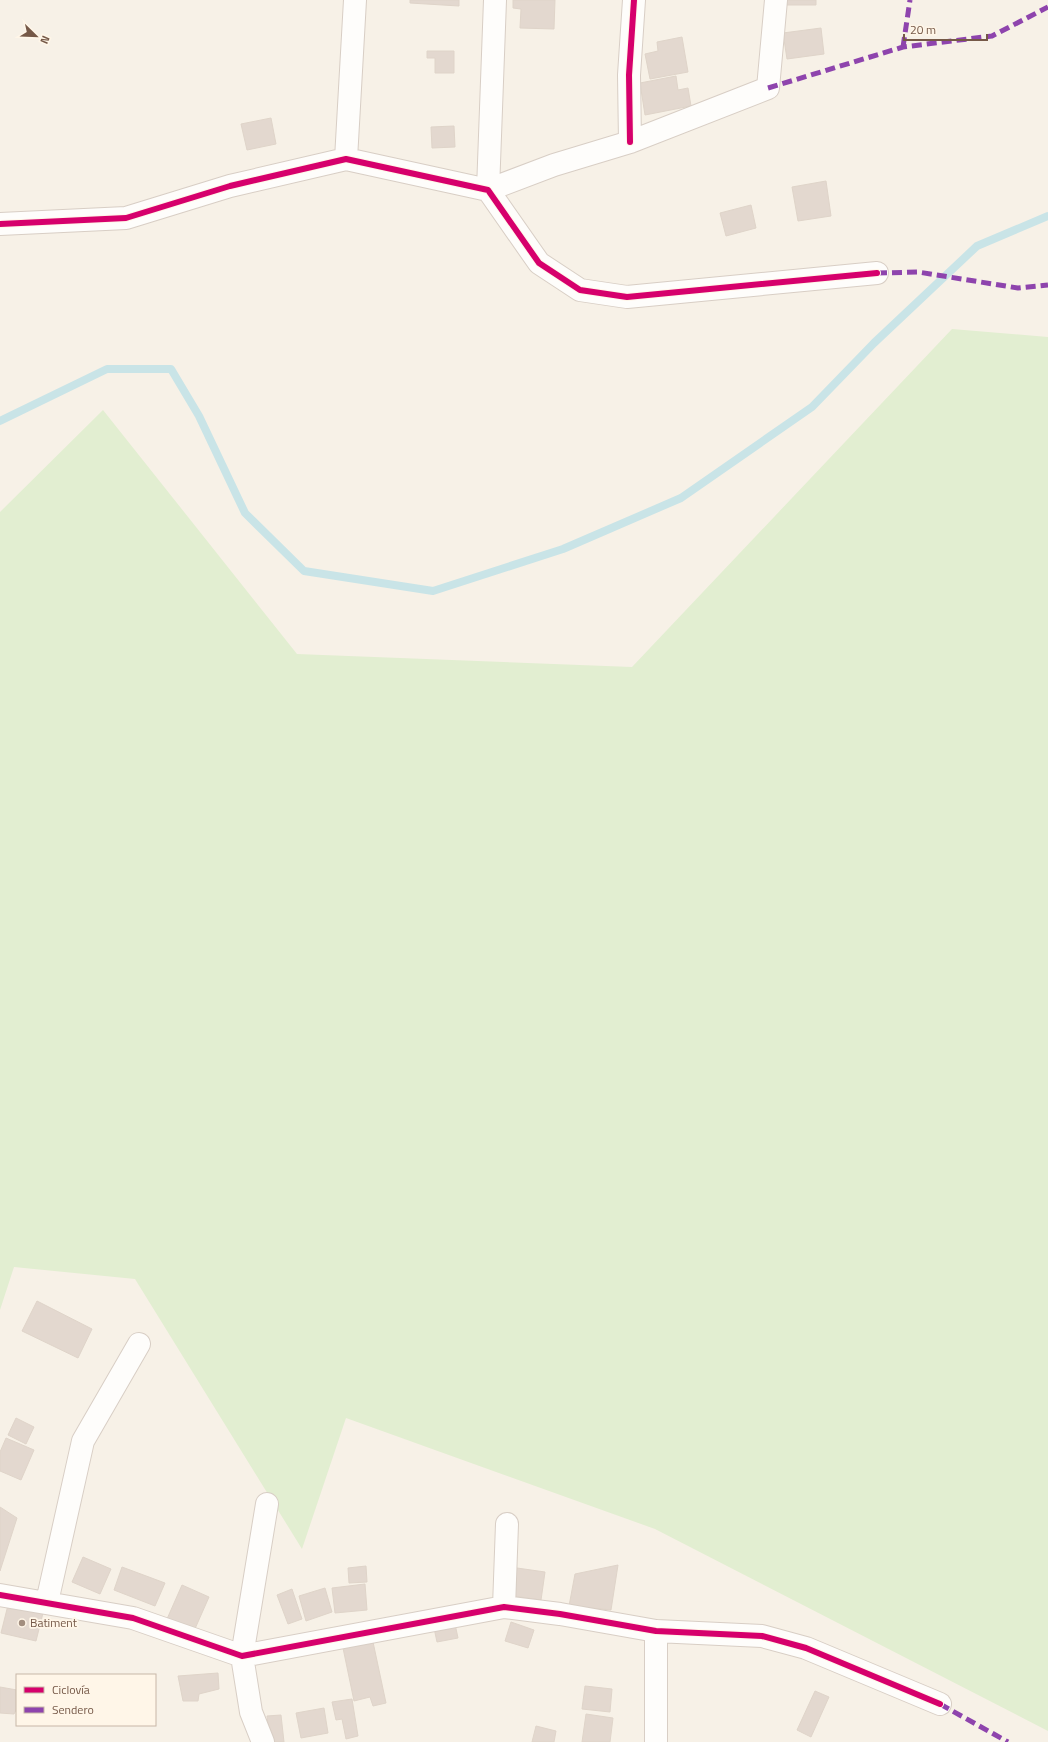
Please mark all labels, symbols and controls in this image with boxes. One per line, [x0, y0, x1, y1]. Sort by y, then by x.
north arrow [16, 16, 56, 56]
scale bar [904, 16, 987, 42]
text: 20 m [910, 20, 936, 39]
text: N [36, 33, 54, 47]
place label: Batiment [30, 1613, 78, 1632]
marker: Batiment [17, 1618, 27, 1628]
legend [16, 1674, 156, 1726]
text: Ciclovía [52, 1680, 90, 1699]
text: Sendero [52, 1700, 94, 1719]

